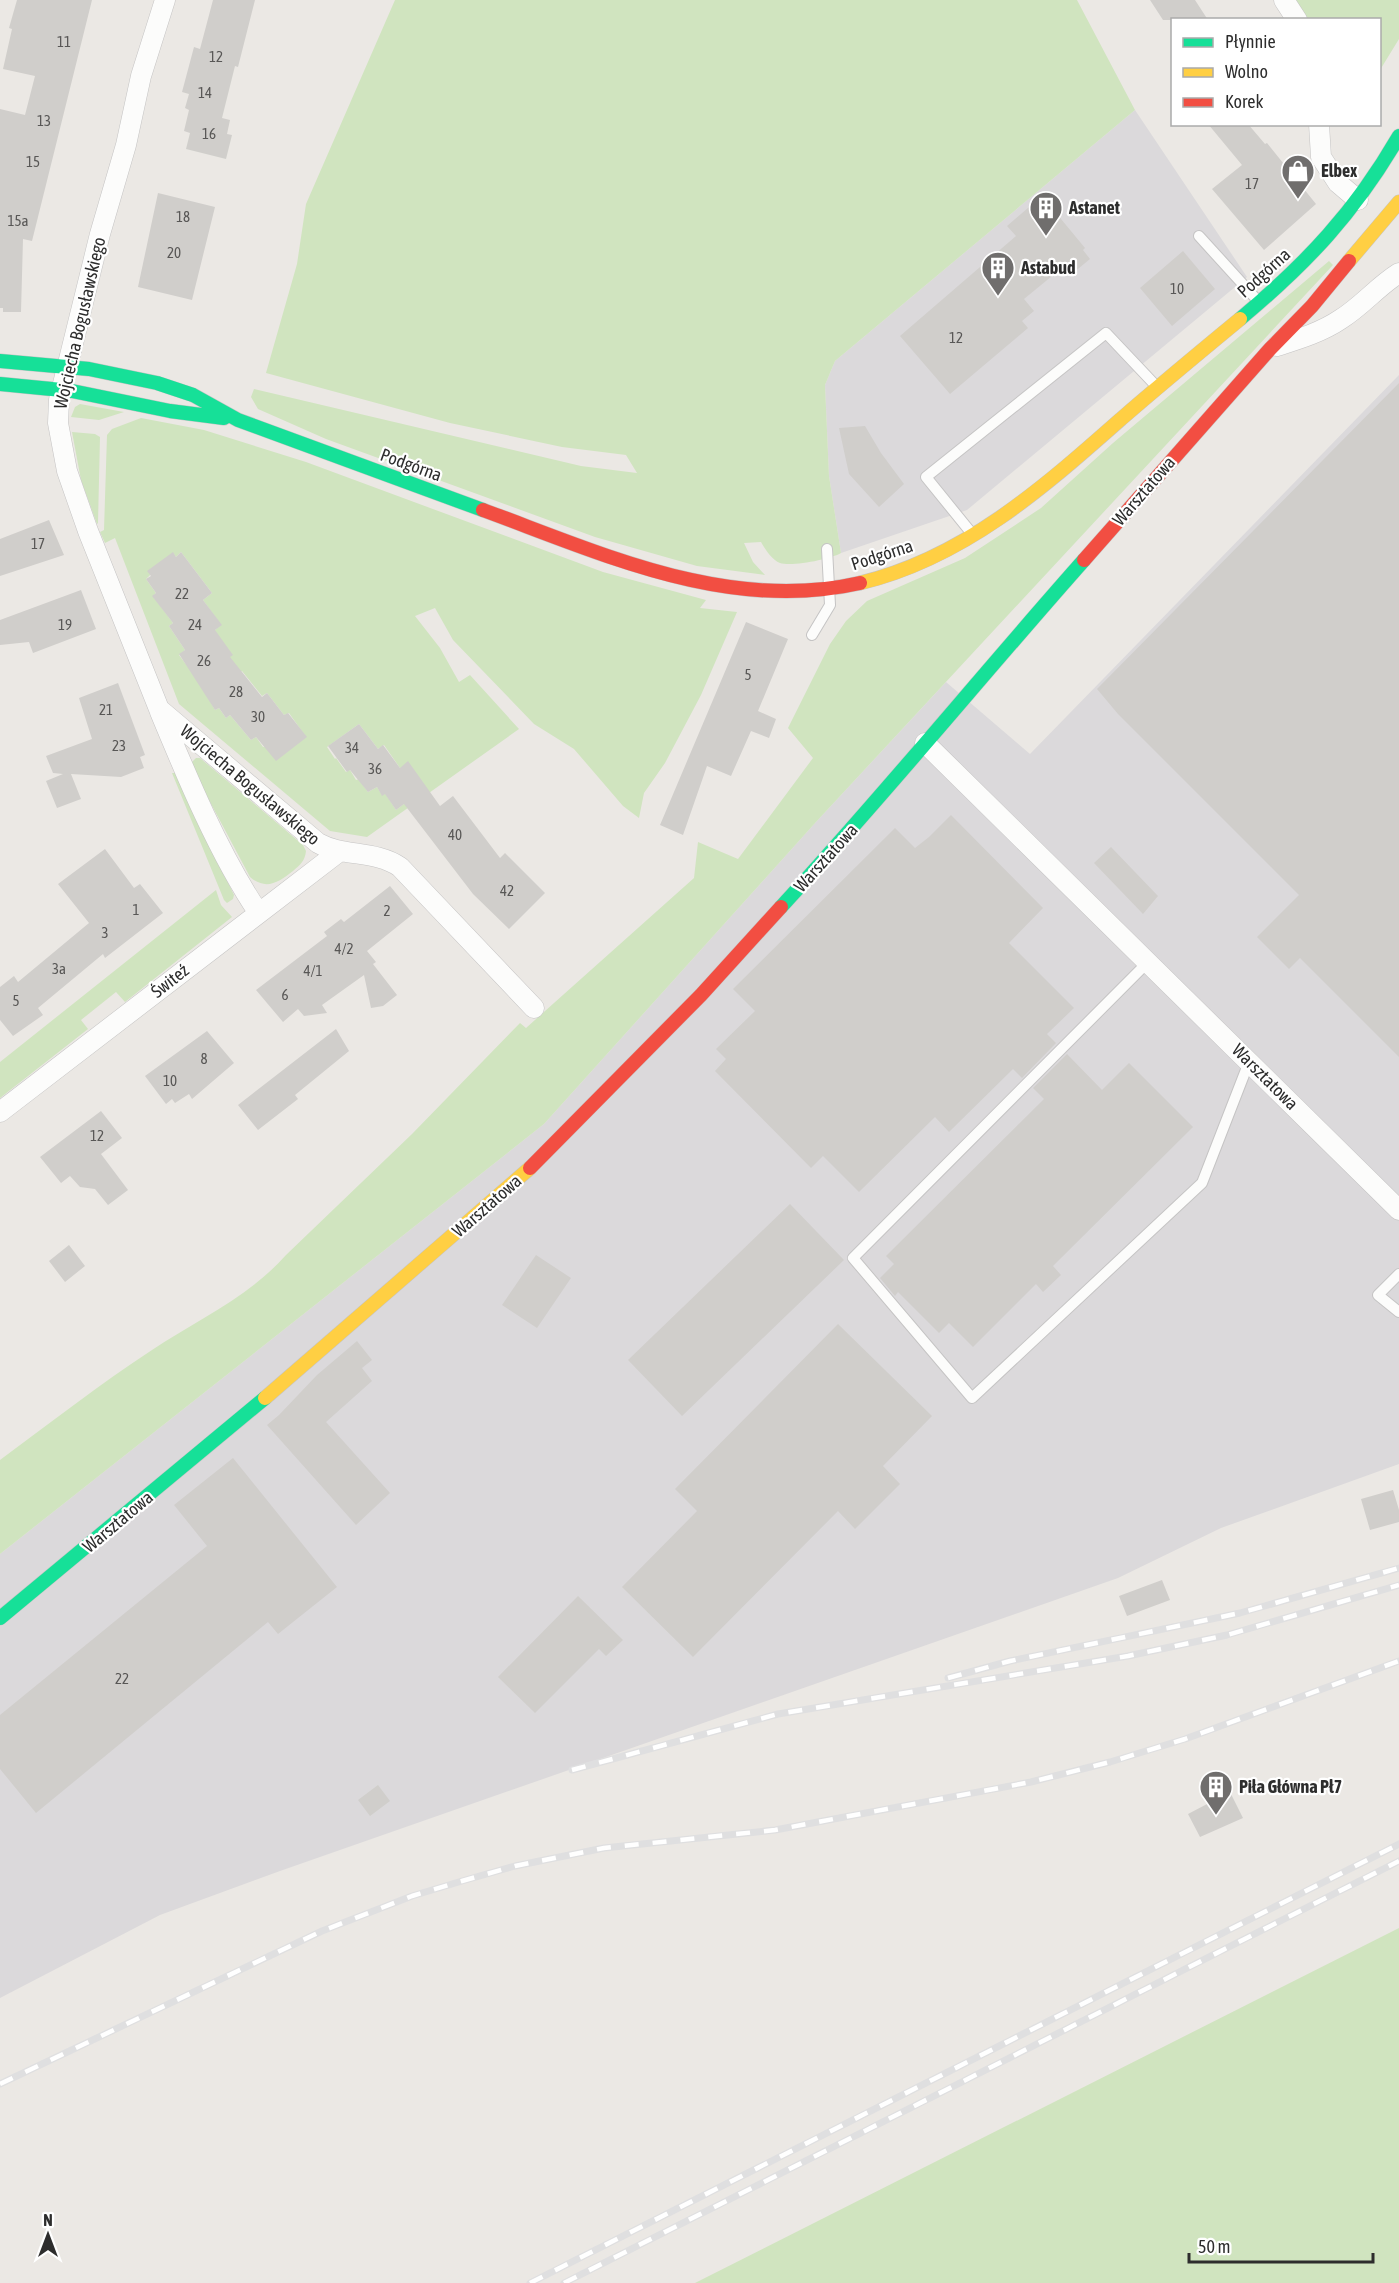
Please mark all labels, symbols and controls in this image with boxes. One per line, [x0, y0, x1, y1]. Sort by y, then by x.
legend [1171, 18, 1381, 126]
text: Płynnie [1225, 31, 1276, 52]
house number: 11 [57, 33, 71, 50]
house number: 12 [209, 48, 223, 65]
text: Wolno [1225, 61, 1268, 82]
house number: 14 [198, 84, 212, 101]
text: Korek [1225, 91, 1263, 112]
house number: 13 [37, 112, 51, 129]
house number: 16 [202, 125, 216, 142]
house number: 15 [26, 153, 40, 170]
shop icon: Elbex [1280, 153, 1316, 200]
place label: Elbex [1321, 160, 1358, 181]
house number: 17 [1245, 175, 1259, 192]
building icon: Astanet [1028, 190, 1064, 237]
place label: Astanet [1068, 197, 1121, 218]
house number: 18 [176, 208, 190, 225]
house number: 15a [7, 212, 29, 229]
street label: Wojciecha Bogusławskiego [50, 235, 110, 411]
street label: Podgórna [1233, 243, 1294, 302]
house number: 20 [167, 244, 181, 261]
building icon: Astabud [980, 250, 1016, 297]
place label: Astabud [1020, 257, 1076, 278]
house number: 10 [1170, 280, 1184, 297]
house number: 12 [949, 329, 963, 346]
street label: Podgórna [378, 444, 445, 485]
street label: Warsztatowa [1108, 452, 1179, 530]
house number: 17 [31, 535, 45, 552]
street label: Podgórna [848, 535, 915, 574]
house number: 22 [175, 585, 189, 602]
house number: 19 [58, 616, 72, 633]
house number: 24 [188, 616, 202, 633]
house number: 26 [197, 652, 211, 669]
house number: 5 [744, 666, 752, 683]
house number: 28 [229, 683, 243, 700]
house number: 21 [99, 701, 113, 718]
house number: 30 [251, 708, 265, 725]
street label: Wojciecha Bogusławskiego [176, 720, 324, 849]
house number: 23 [112, 737, 126, 754]
house number: 34 [345, 739, 359, 756]
house number: 36 [368, 760, 382, 777]
street label: Warsztatowa [789, 819, 862, 896]
house number: 40 [448, 826, 462, 843]
house number: 42 [500, 882, 514, 899]
house number: 1 [132, 901, 140, 918]
house number: 2 [383, 902, 391, 919]
house number: 3 [101, 924, 109, 941]
house number: 4/2 [334, 940, 354, 957]
street label: Świteź [147, 959, 193, 1002]
house number: 3a [52, 960, 66, 977]
house number: 4/1 [303, 962, 323, 979]
house number: 6 [281, 986, 289, 1003]
house number: 5 [12, 992, 20, 1009]
street label: Warsztatowa [1228, 1039, 1303, 1114]
house number: 8 [200, 1050, 208, 1067]
house number: 10 [163, 1072, 177, 1089]
house number: 12 [90, 1127, 104, 1144]
street label: Warsztatowa [448, 1170, 526, 1241]
street label: Warsztatowa [78, 1486, 157, 1557]
house number: 22 [115, 1670, 129, 1687]
building icon: Piła Główna Pł7 [1198, 1769, 1234, 1816]
place label: Piła Główna Pł7 [1239, 1776, 1342, 1797]
north arrow [18, 2205, 78, 2265]
text: N [43, 2211, 53, 2229]
scale bar [1189, 2226, 1374, 2264]
text: 50 m [1198, 2236, 1230, 2257]

